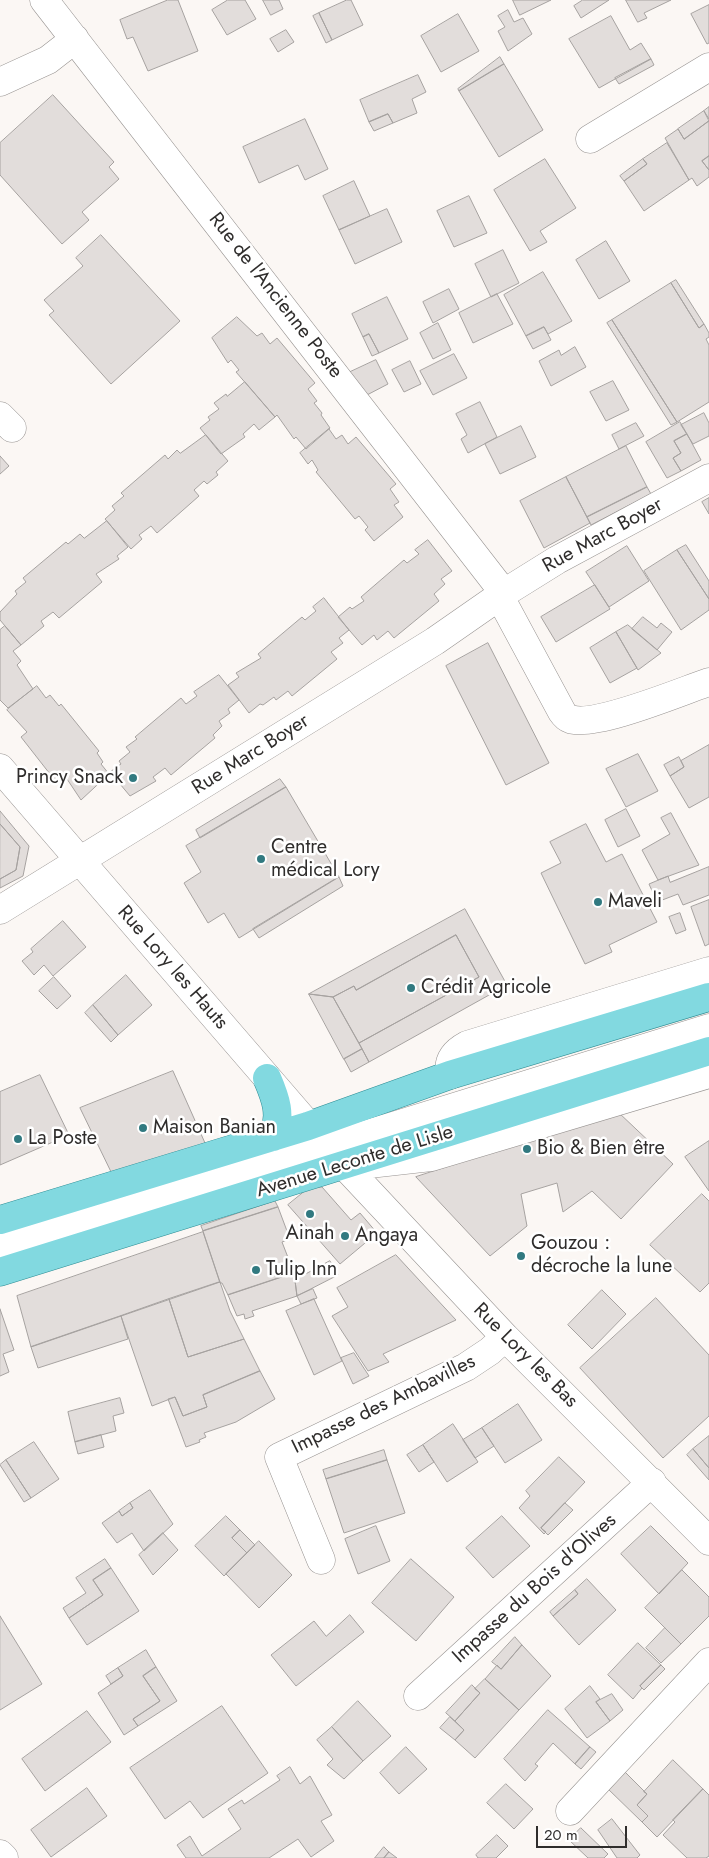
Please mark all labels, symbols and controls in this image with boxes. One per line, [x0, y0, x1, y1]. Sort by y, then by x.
street label: Rue de l'Ancienne Poste [203, 208, 347, 384]
street label: Rue Marc Boyer [539, 493, 667, 579]
street label: Rue Marc Boyer [188, 709, 314, 801]
place label: Princy Snack [16, 766, 123, 790]
marker: Princy Snack [127, 772, 139, 784]
place label: Centre médical Lory [271, 836, 379, 883]
marker: Centre médical Lory [255, 853, 267, 865]
place label: Maveli [608, 890, 662, 914]
marker: Maveli [592, 896, 604, 908]
street label: Rue Lory les Hauts [112, 901, 232, 1035]
place label: Crédit Agricole [421, 976, 551, 1000]
marker: Crédit Agricole [405, 982, 417, 994]
place label: Maison Banian [153, 1116, 276, 1140]
street label: Avenue Leconte de Lisle [254, 1121, 456, 1203]
marker: Maison Banian [137, 1122, 149, 1134]
place label: La Poste [28, 1127, 97, 1151]
marker: La Poste [12, 1133, 24, 1145]
place label: Bio & Bien être [537, 1137, 665, 1161]
marker: Bio & Bien être [521, 1143, 533, 1155]
marker: Ainah [304, 1208, 316, 1220]
place label: Ainah [285, 1222, 335, 1246]
place label: Angaya [355, 1224, 418, 1248]
marker: Angaya [339, 1230, 351, 1242]
place label: Gouzou : décroche la lune [531, 1232, 672, 1279]
marker: Gouzou : décroche la lune [515, 1250, 527, 1262]
place label: Tulip Inn [266, 1258, 337, 1282]
marker: Tulip Inn [250, 1264, 262, 1276]
street label: Rue Lory les Bas [468, 1299, 582, 1413]
street label: Impasse des Ambavilles [288, 1350, 480, 1460]
street label: Impasse du Bois d'Olives [448, 1509, 622, 1669]
scale bar [539, 1816, 630, 1848]
text: 20 m [544, 1824, 578, 1846]

